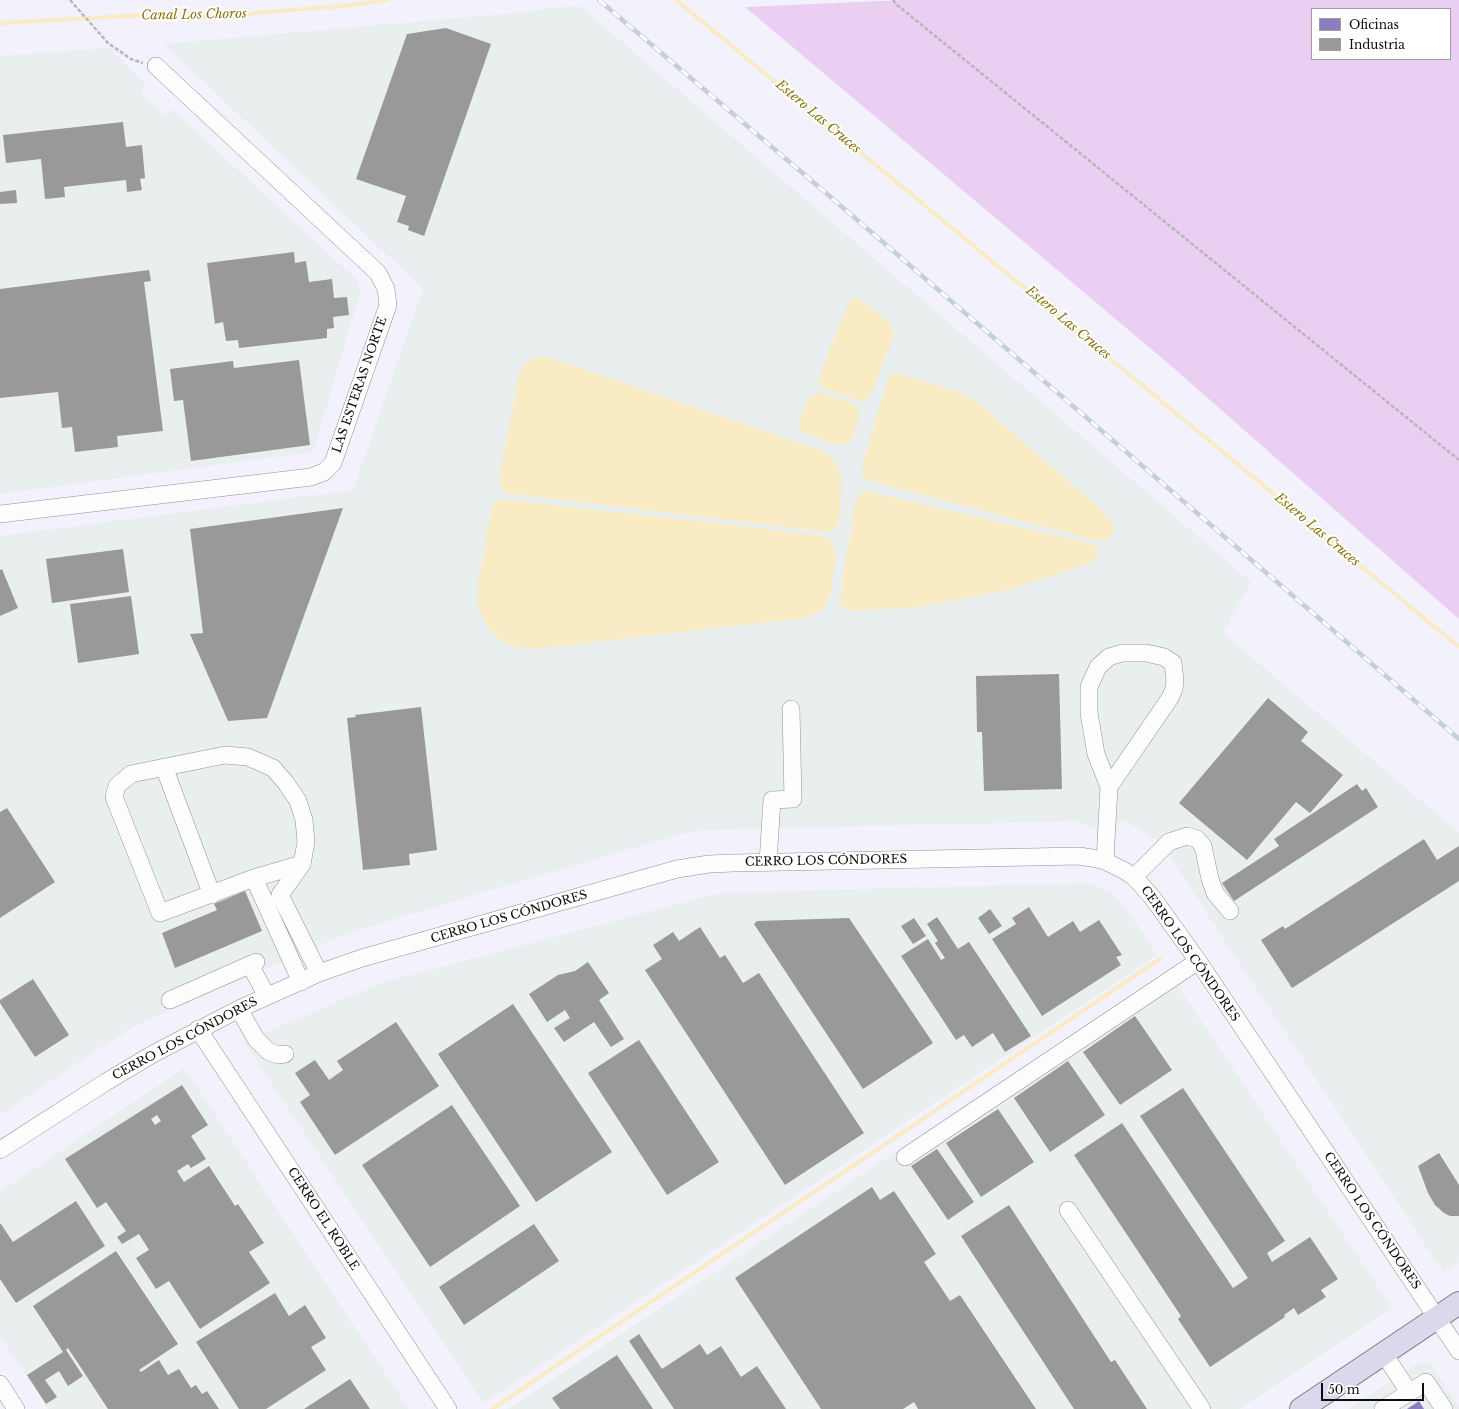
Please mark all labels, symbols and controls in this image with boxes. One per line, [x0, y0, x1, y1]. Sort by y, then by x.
water label: Canal Los Choros [141, 6, 247, 24]
legend [1311, 8, 1451, 60]
text: Oficinas [1349, 17, 1399, 32]
text: Industria [1349, 37, 1405, 52]
water label: Estero Las Cruces [772, 77, 864, 157]
water label: Estero Las Cruces [1022, 283, 1114, 363]
street label: LAS ESTERAS NORTE [330, 315, 390, 455]
water label: Estero Las Cruces [1271, 490, 1363, 570]
street label: CERRO LOS CÓNDORES [745, 852, 907, 870]
street label: CERRO LOS CÓNDORES [1138, 883, 1242, 1025]
street label: CERRO LOS CÓNDORES [429, 888, 589, 946]
street label: CERRO LOS CÓNDORES [110, 995, 260, 1083]
street label: CERRO LOS CÓNDORES [1321, 1150, 1423, 1292]
street label: CERRO EL ROBLE [284, 1165, 362, 1273]
scale bar [1323, 1375, 1426, 1401]
text: 50 m [1328, 1382, 1360, 1397]

